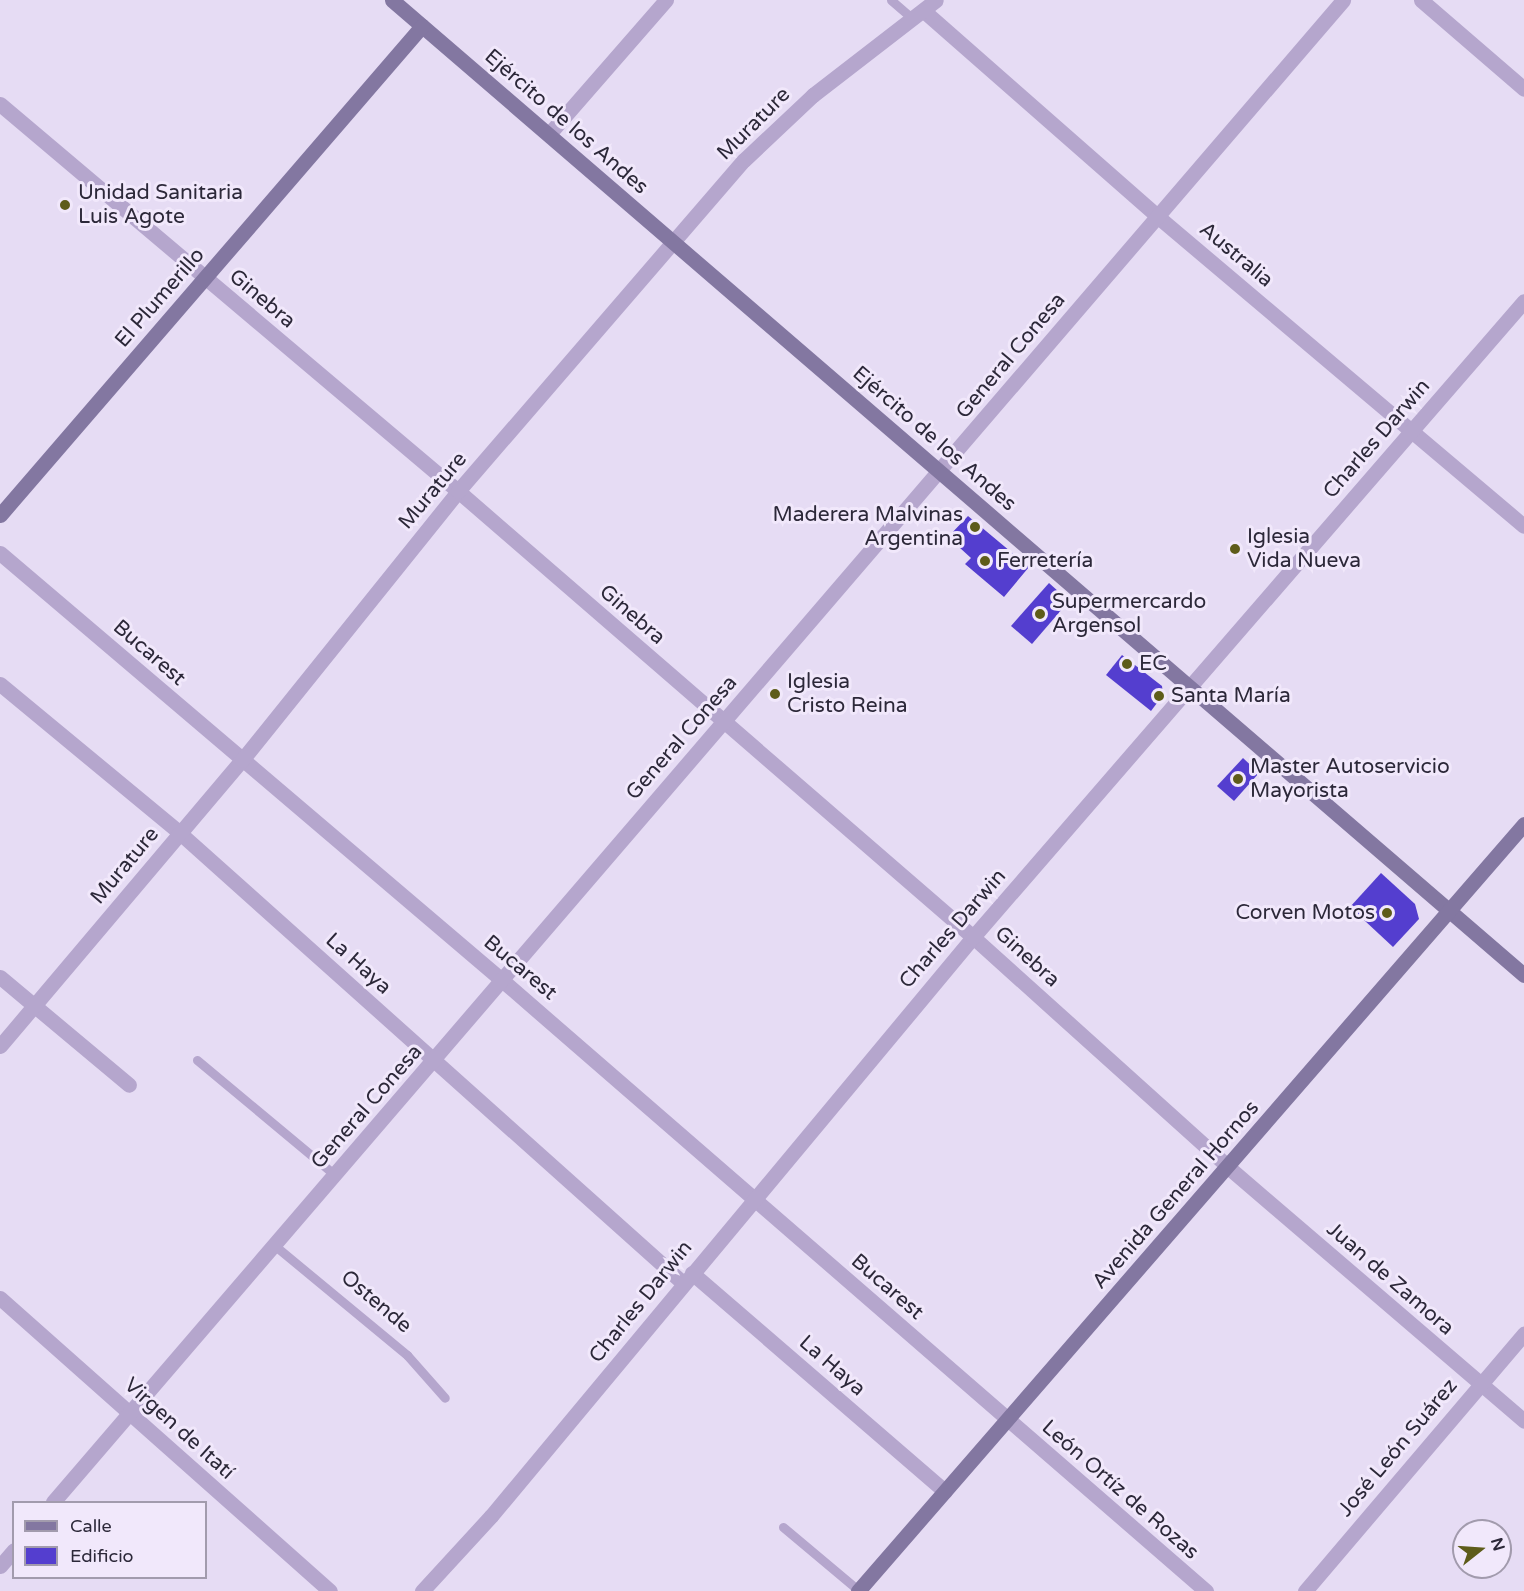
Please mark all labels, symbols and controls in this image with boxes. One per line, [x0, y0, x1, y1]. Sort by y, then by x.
street label: Ejército de los Andes [479, 44, 653, 200]
street label: Murature [712, 82, 796, 166]
place label: Unidad Sanitaria Luis Agote [78, 180, 243, 230]
marker: Unidad Sanitaria Luis Agote [56, 196, 74, 214]
street label: Australia [1194, 217, 1278, 293]
street label: El Plumerillo [110, 243, 210, 353]
street label: Ginebra [224, 264, 300, 334]
street label: General Conesa [951, 288, 1071, 424]
street label: Ejército de los Andes [847, 361, 1021, 517]
street label: Charles Darwin [1318, 374, 1436, 504]
street label: Murature [394, 447, 472, 535]
place label: Maderera Malvinas Argentina [773, 502, 963, 552]
marker: Maderera Malvinas Argentina [968, 520, 982, 534]
place label: Iglesia Vida Nueva [1247, 524, 1361, 574]
marker: Iglesia Vida Nueva [1228, 542, 1242, 556]
place label: Ferretería [997, 548, 1093, 574]
marker: Ferretería [978, 554, 992, 568]
street label: Ginebra [594, 580, 670, 650]
place label: Supermercardo Argensol [1052, 589, 1206, 639]
marker: Supermercardo Argensol [1033, 607, 1047, 621]
street label: Bucarest [108, 615, 190, 691]
place label: EC [1139, 651, 1167, 677]
marker: EC [1120, 657, 1134, 671]
place label: Iglesia Cristo Reina [787, 669, 907, 719]
street label: General Conesa [621, 671, 743, 805]
place label: Santa María [1171, 683, 1291, 709]
marker: Iglesia Cristo Reina [768, 687, 782, 701]
marker: Santa María [1152, 689, 1166, 703]
place label: Master Autoservicio Mayorista [1250, 754, 1450, 804]
marker: Master Autoservicio Mayorista [1231, 772, 1245, 786]
street label: Murature [86, 822, 164, 910]
street label: Charles Darwin [894, 864, 1012, 994]
place label: Corven Motos [1235, 900, 1375, 926]
marker: Corven Motos [1380, 906, 1394, 920]
street label: Ginebra [989, 921, 1065, 993]
street label: La Haya [320, 928, 396, 1000]
street label: Bucarest [478, 930, 562, 1006]
street label: General Conesa [306, 1040, 428, 1174]
street label: Avenida General Hornos [1087, 1096, 1265, 1294]
street label: Juan de Zamora [1321, 1217, 1459, 1341]
street label: Charles Darwin [584, 1236, 698, 1368]
street label: Bucarest [846, 1249, 928, 1325]
street label: Ostende [335, 1265, 417, 1339]
street label: La Haya [794, 1330, 870, 1402]
street label: Virgen de Itatí [119, 1373, 239, 1485]
street label: José León Suárez [1333, 1374, 1463, 1522]
street label: León Ortíz de Rozas [1036, 1415, 1204, 1565]
legend [12, 1501, 207, 1579]
text: Calle [70, 1515, 112, 1537]
north arrow [1452, 1519, 1512, 1579]
text: N [1486, 1535, 1509, 1553]
text: Edificio [70, 1545, 134, 1567]

